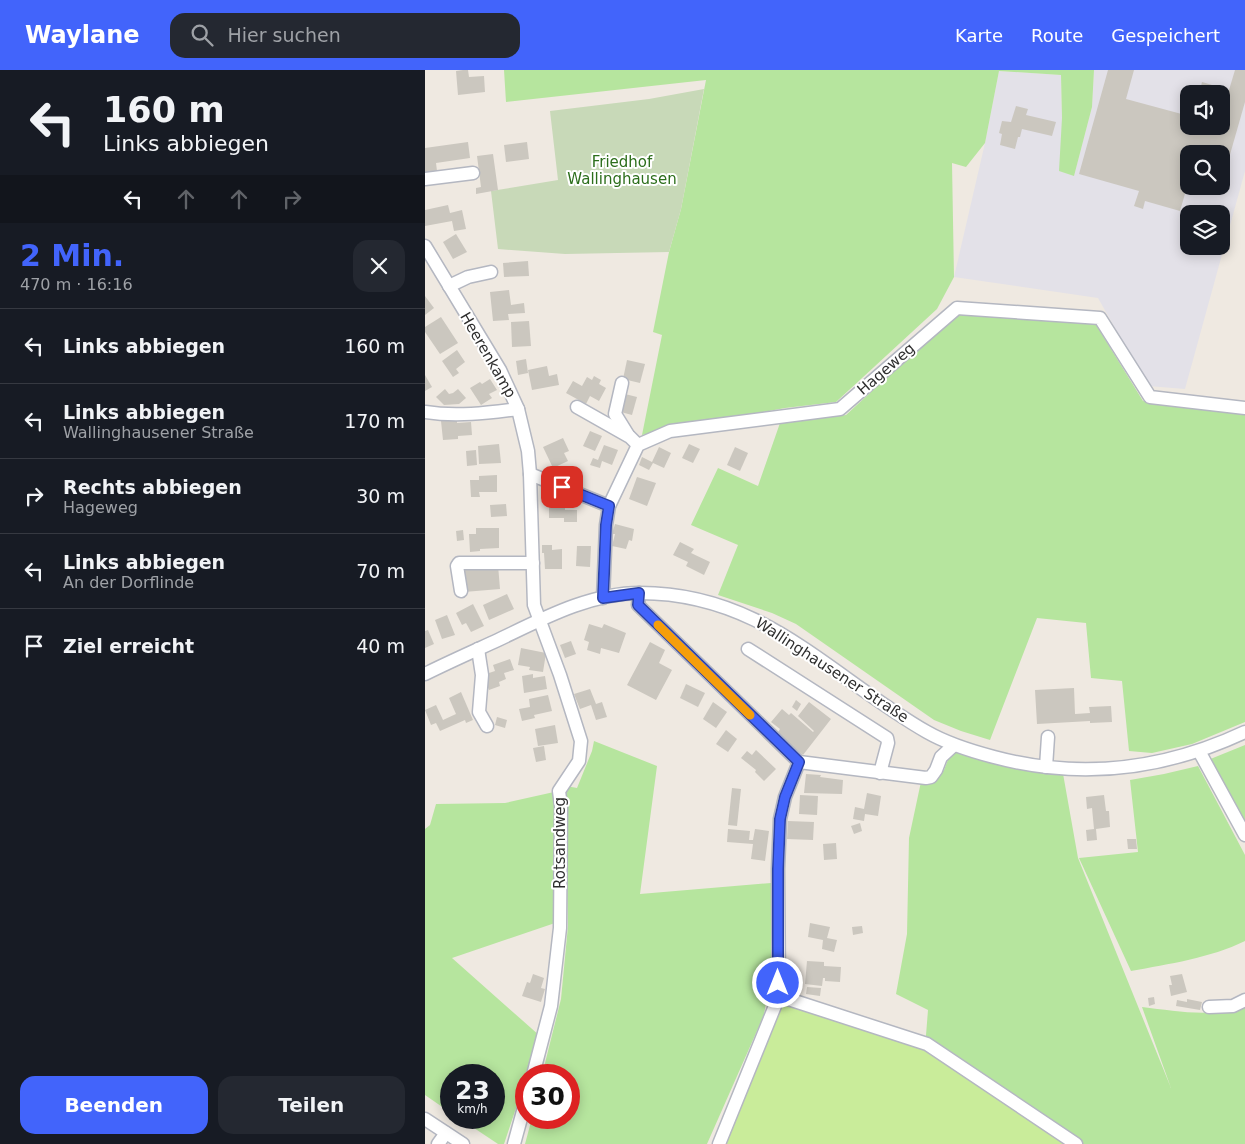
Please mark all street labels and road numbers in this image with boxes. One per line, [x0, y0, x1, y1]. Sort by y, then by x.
street label: Heerenkamp [456, 309, 520, 401]
street label: Hageweg [854, 339, 918, 399]
street label: Wallinghausener Straße [752, 614, 912, 726]
street label: Rotsandweg [551, 797, 569, 889]

